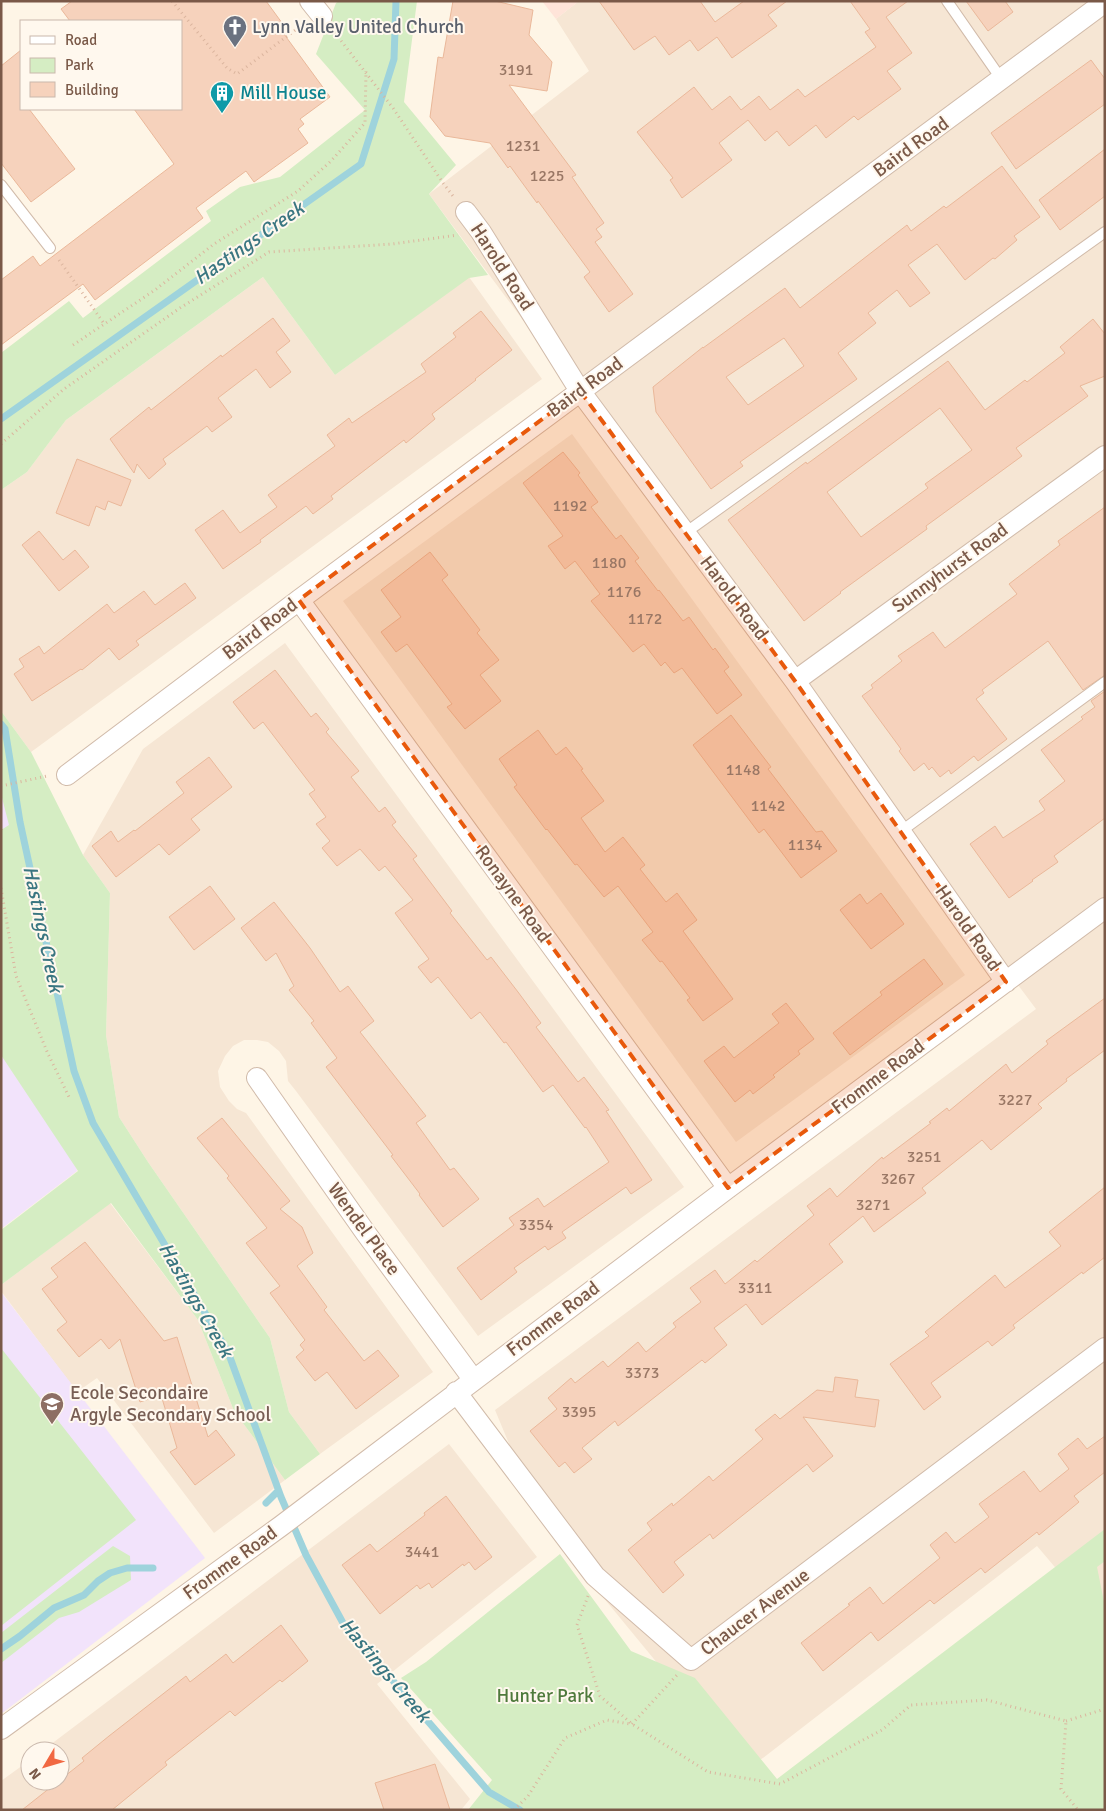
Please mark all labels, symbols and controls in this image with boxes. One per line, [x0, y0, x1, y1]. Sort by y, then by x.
church icon: Lynn Valley United Church [222, 14, 248, 48]
place label: Lynn Valley United Church [252, 15, 464, 39]
legend [20, 20, 182, 110]
text: Road [65, 31, 97, 49]
text: Park [65, 56, 94, 74]
house number: 3191 [499, 60, 533, 80]
building icon: Mill House [209, 80, 235, 114]
text: Building [65, 81, 119, 99]
place label: Mill House [240, 81, 327, 105]
street label: Baird Road [868, 111, 954, 183]
house number: 1231 [506, 136, 540, 156]
house number: 1225 [530, 166, 564, 186]
water label: Hastings Creek [189, 195, 310, 290]
street label: Harold Road [465, 219, 539, 315]
street label: Baird Road [542, 351, 628, 423]
house number: 1192 [553, 496, 587, 516]
street label: Sunnyhurst Road [887, 518, 1013, 618]
street label: Harold Road [695, 551, 773, 645]
house number: 1180 [592, 553, 626, 573]
house number: 1176 [607, 582, 641, 602]
street label: Baird Road [218, 593, 302, 665]
house number: 1172 [628, 609, 662, 629]
house number: 1148 [726, 760, 760, 780]
house number: 1142 [751, 796, 785, 816]
house number: 1134 [788, 835, 823, 855]
street label: Ronayne Road [470, 841, 556, 947]
water label: Hastings Creek [17, 863, 69, 996]
street label: Harold Road [930, 880, 1006, 976]
street label: Fromme Road [827, 1034, 929, 1120]
house number: 3227 [998, 1090, 1032, 1110]
house number: 3251 [907, 1147, 941, 1167]
house number: 3267 [881, 1169, 915, 1189]
street label: Wendel Place [322, 1178, 406, 1280]
house number: 3271 [856, 1195, 890, 1215]
house number: 3354 [519, 1215, 554, 1235]
water label: Hastings Creek [153, 1238, 240, 1364]
street label: Fromme Road [502, 1276, 604, 1362]
house number: 3311 [738, 1278, 772, 1298]
house number: 3373 [625, 1363, 659, 1383]
place label: Ecole Secondaire Argyle Secondary School [70, 1381, 271, 1427]
school or university icon: Ecole Secondaire Argyle Secondary School [39, 1391, 65, 1425]
house number: 3395 [562, 1402, 596, 1422]
street label: Fromme Road [178, 1521, 282, 1605]
house number: 3441 [405, 1542, 439, 1562]
street label: Chaucer Avenue [696, 1563, 814, 1661]
water label: Hastings Creek [334, 1613, 437, 1729]
park label: Hunter Park [496, 1684, 594, 1708]
north arrow [20, 1741, 70, 1791]
text: N [25, 1765, 45, 1783]

